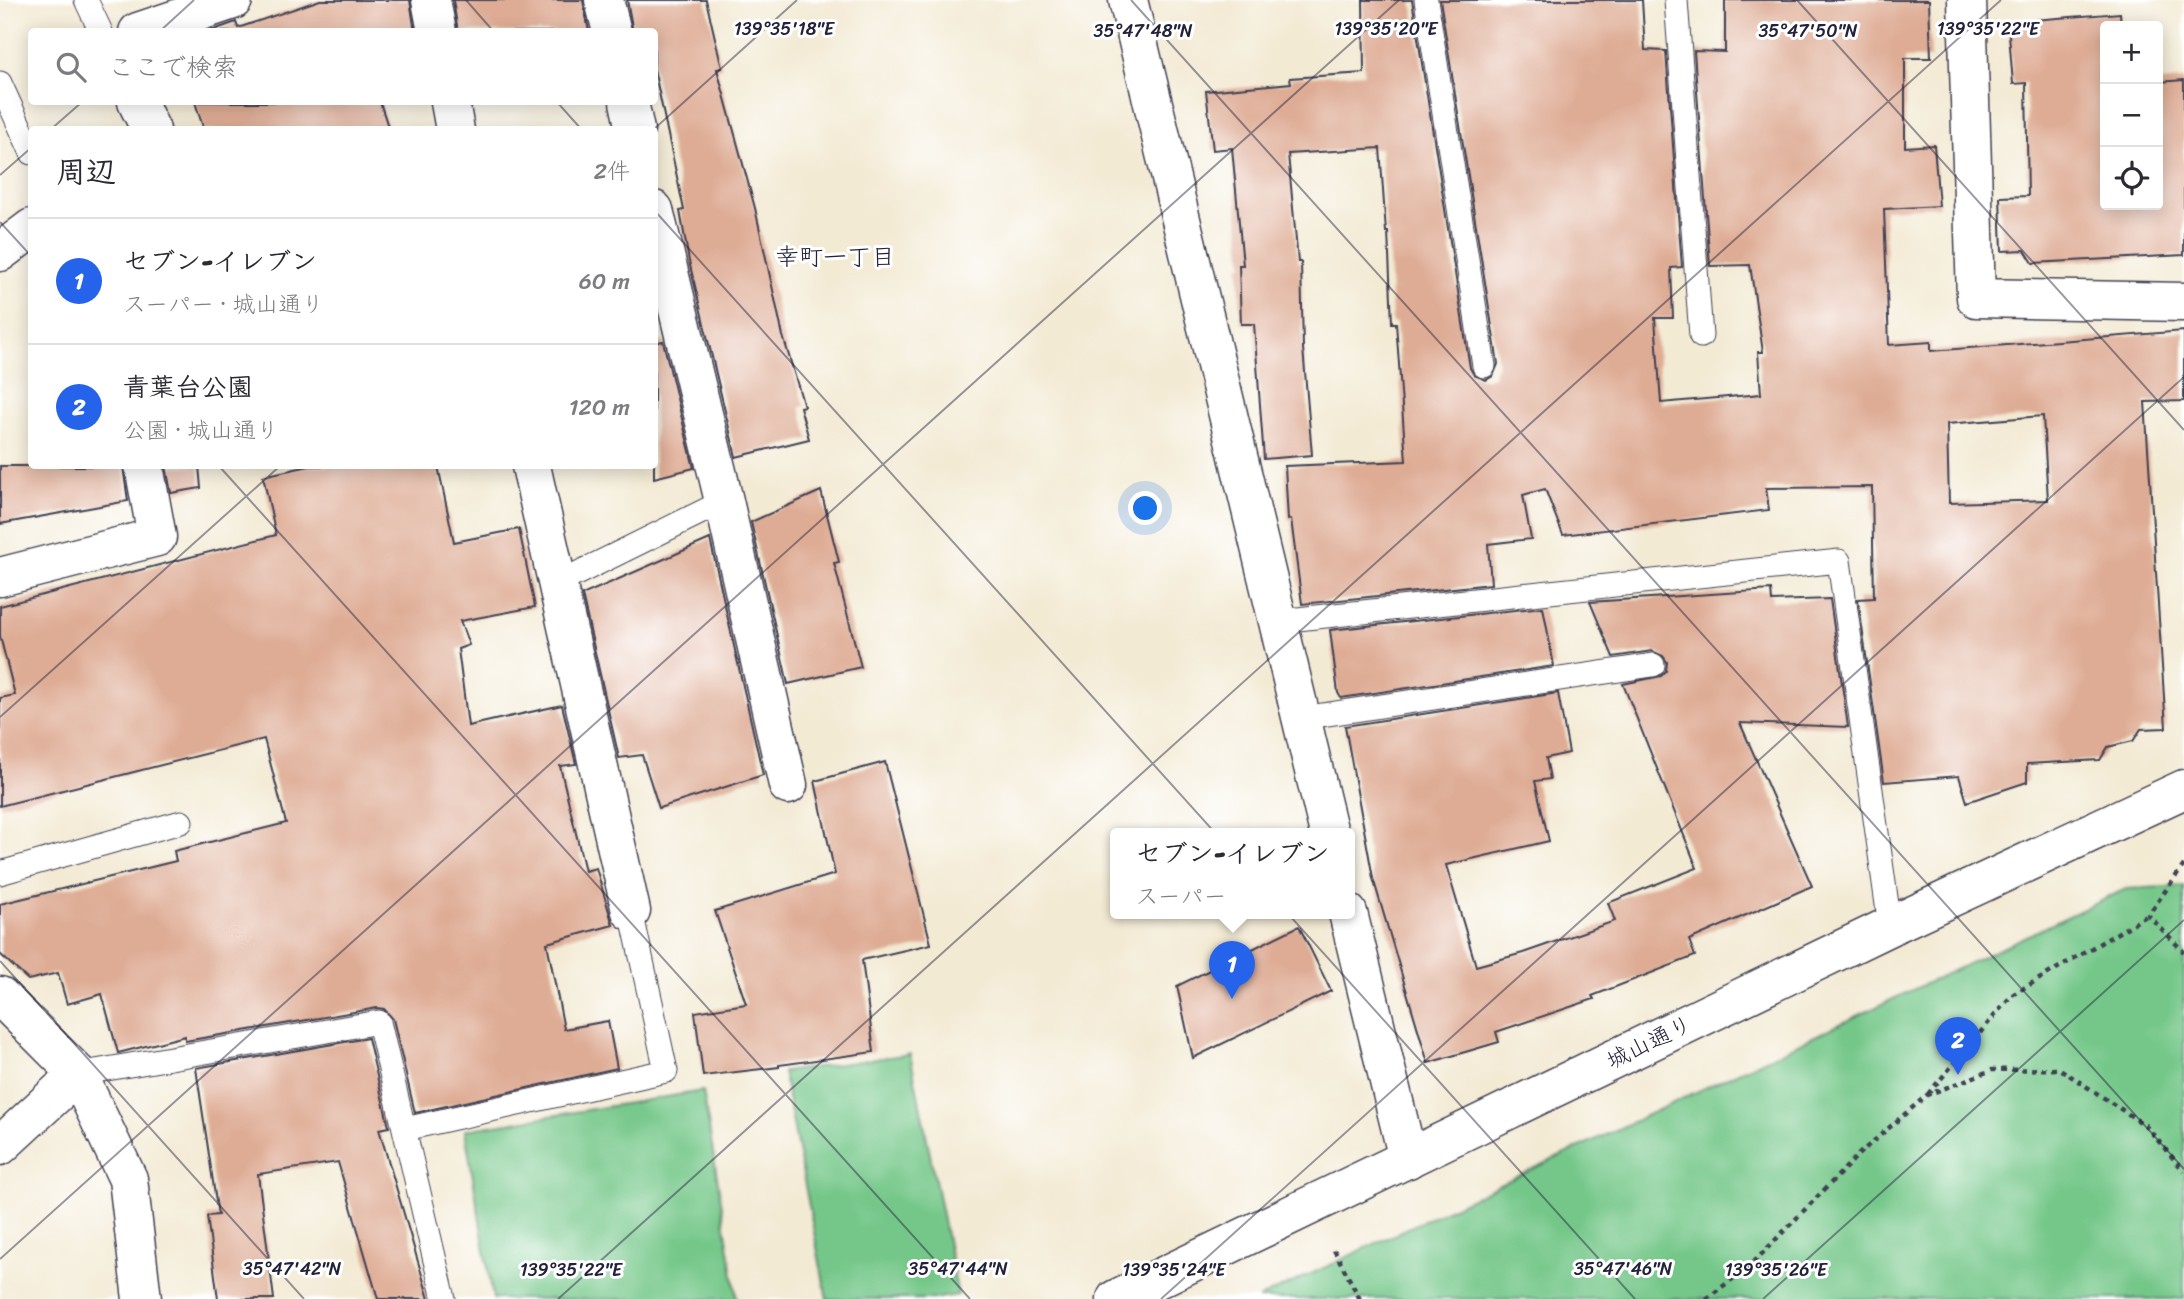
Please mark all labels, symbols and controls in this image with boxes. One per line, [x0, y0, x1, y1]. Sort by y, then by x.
text: 139°35'18"E [734, 13, 835, 45]
text: 139°35'20"E [1334, 13, 1439, 45]
text: 139°35'22"E [1937, 13, 2040, 45]
text: 35°47'48"N [1094, 15, 1193, 47]
text: 35°47'50"N [1758, 15, 1858, 47]
map controls [2100, 21, 2163, 210]
button: + [2100, 21, 2163, 84]
search box [28, 28, 658, 105]
text: ここで検索 [108, 44, 238, 90]
icon: search [52, 48, 90, 86]
button: − [2100, 84, 2163, 147]
text: 周辺 [56, 145, 116, 199]
button: locate [2100, 147, 2163, 210]
text: 2件 [594, 151, 630, 192]
district label: 幸町一丁目 [775, 236, 895, 278]
text: セブン-イレブン [123, 238, 317, 284]
text: 1 [74, 261, 84, 302]
text: 60 m [579, 261, 630, 302]
text: スーパー · 城山通り [123, 284, 324, 325]
text: 青葉台公園 [123, 364, 253, 410]
text: 2 [72, 387, 86, 428]
text: 120 m [569, 387, 630, 428]
text: 公園 · 城山通り [123, 410, 279, 451]
your location [1128, 491, 1162, 525]
popup [1110, 828, 1355, 919]
text: セブン-イレブン [1135, 830, 1330, 876]
text: スーパー [1135, 876, 1227, 917]
pin: 1 [1209, 941, 1255, 999]
street label: 城山通り [1599, 1004, 1700, 1081]
pin: 2 [1935, 1017, 1981, 1075]
text: 35°47'42"N [243, 1253, 342, 1285]
text: 35°47'44"N [908, 1253, 1008, 1285]
text: 35°47'46"N [1574, 1253, 1673, 1285]
text: 139°35'22"E [520, 1254, 623, 1286]
text: 139°35'24"E [1122, 1254, 1227, 1286]
text: 139°35'26"E [1725, 1254, 1828, 1286]

